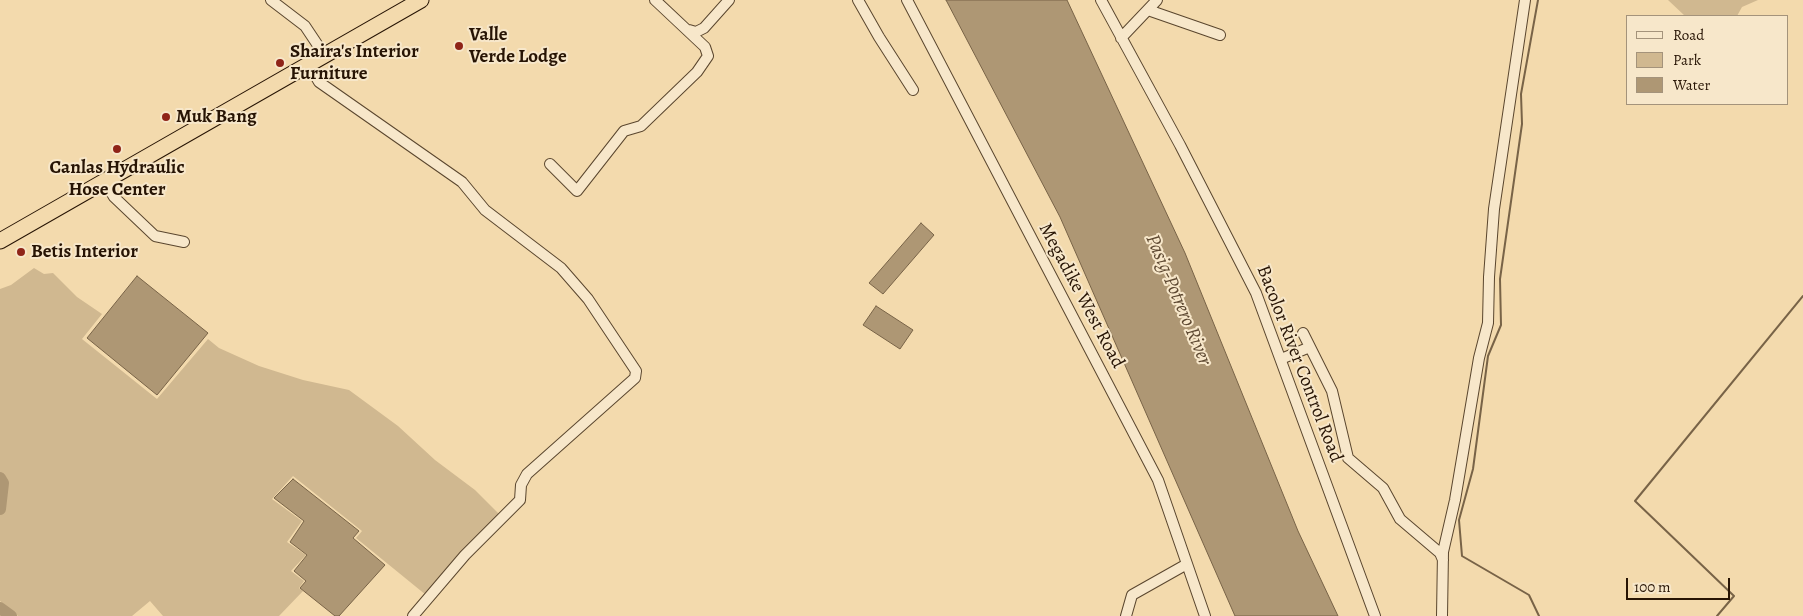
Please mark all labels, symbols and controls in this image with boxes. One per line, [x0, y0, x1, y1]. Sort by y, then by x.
legend [1626, 15, 1788, 105]
place label: Valle Verde Lodge [469, 24, 567, 68]
text: Road [1673, 25, 1704, 45]
marker: Valle Verde Lodge [453, 40, 465, 52]
place label: Shaira's Interior Furniture [290, 41, 419, 85]
text: Park [1673, 50, 1701, 70]
marker: Shaira's Interior Furniture [274, 57, 286, 69]
text: Water [1673, 75, 1710, 95]
place label: Muk Bang [176, 106, 257, 128]
marker: Muk Bang [160, 111, 172, 123]
marker: Canlas Hydraulic Hose Center [111, 143, 123, 155]
place label: Canlas Hydraulic Hose Center [49, 157, 185, 201]
street label: Megadike West Road [1033, 220, 1129, 372]
water label: Pasig-Potrero River [1140, 231, 1216, 369]
place label: Betis Interior [31, 241, 138, 263]
marker: Betis Interior [15, 246, 27, 258]
street label: Bacolor River Control Road [1251, 262, 1347, 466]
scale bar [1628, 568, 1732, 600]
text: 100 m [1634, 577, 1671, 597]

